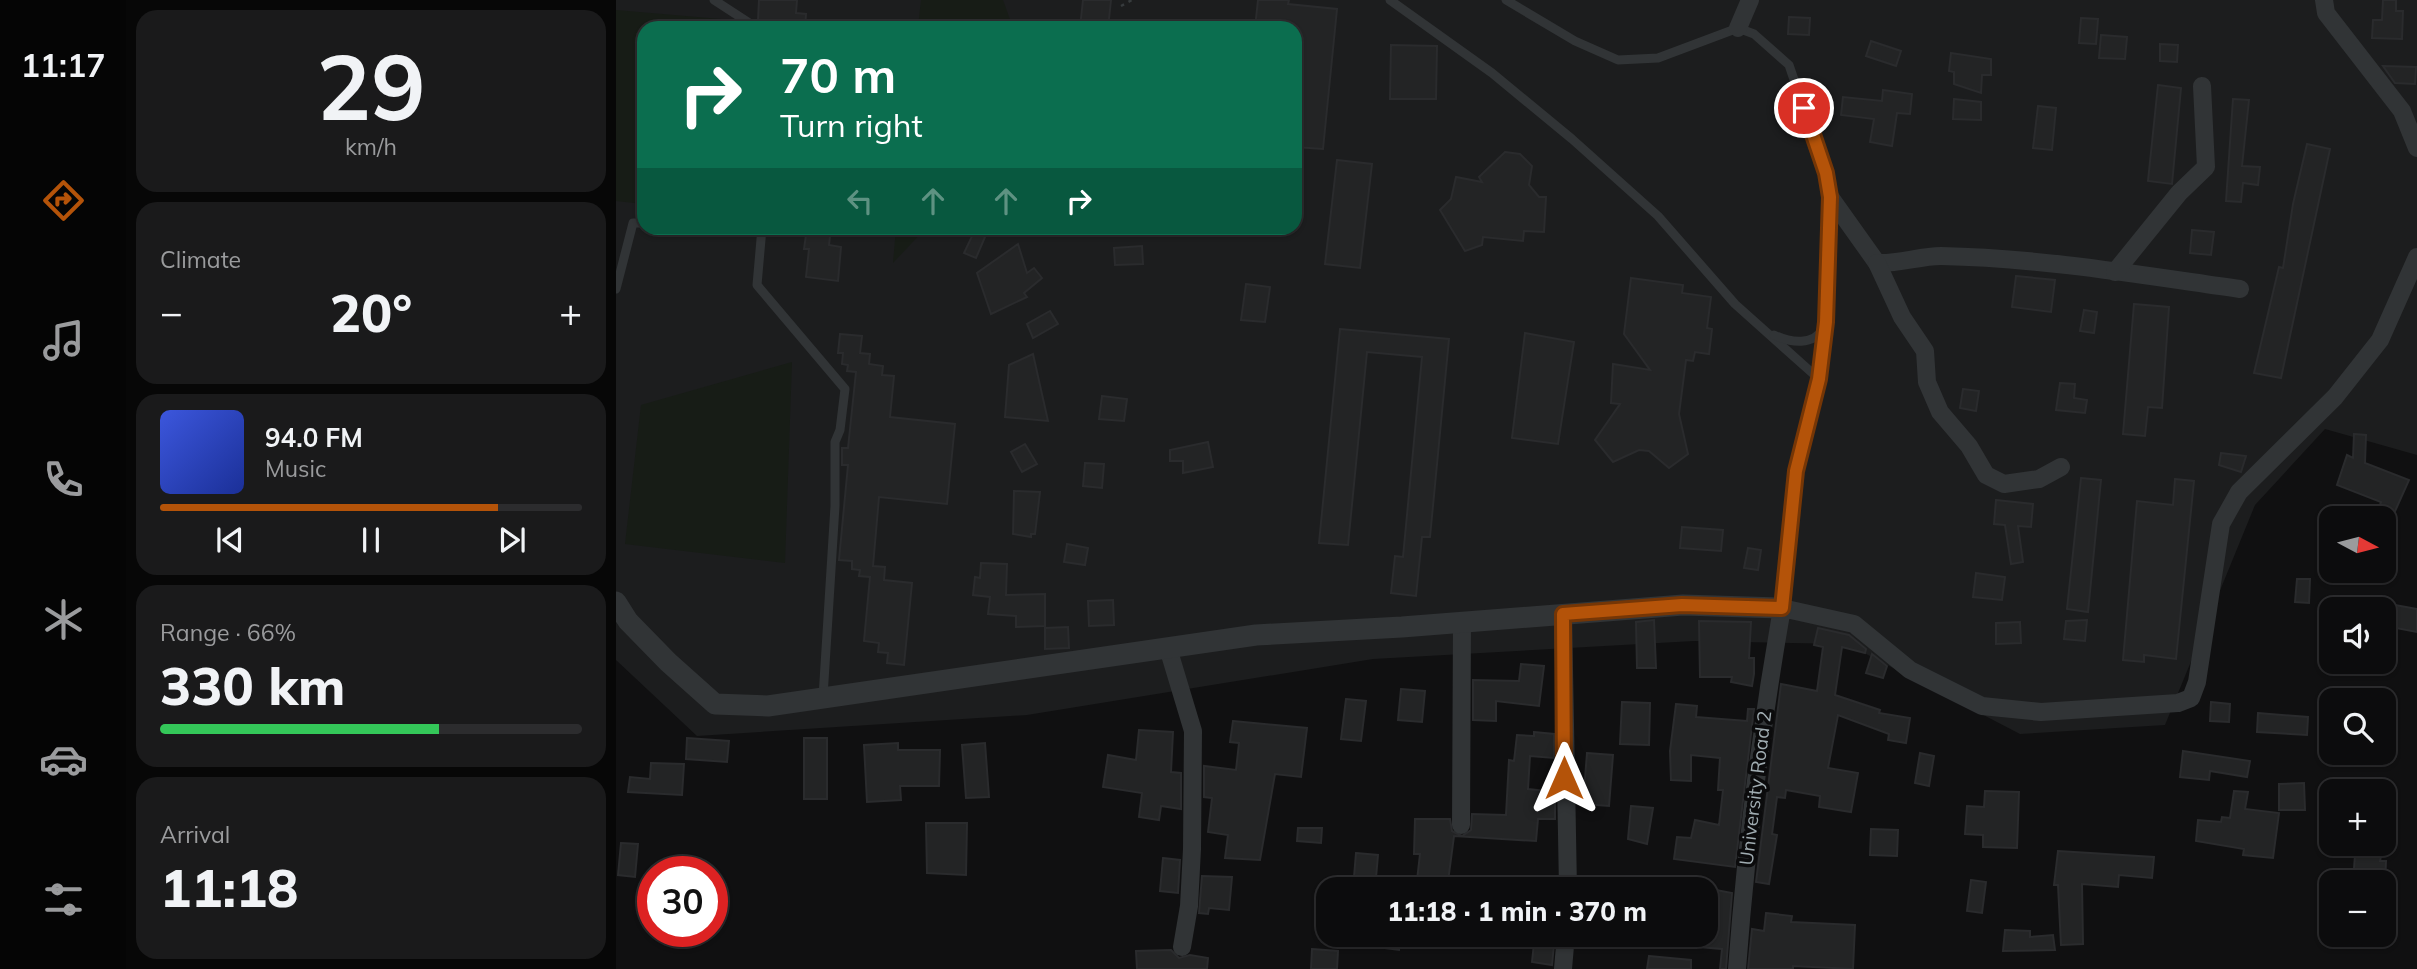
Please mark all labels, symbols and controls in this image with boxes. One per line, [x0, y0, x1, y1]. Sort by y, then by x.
text: 29 [316, 29, 426, 143]
text: 70 m [780, 44, 896, 105]
text: 11:17 [21, 45, 105, 85]
icon: right [665, 49, 756, 140]
pin [1774, 78, 1834, 138]
icon: arrive [1785, 89, 1823, 127]
text: Turn right [780, 105, 923, 145]
text: km/h [345, 132, 397, 161]
icon: directions [39, 176, 88, 225]
icon: left [841, 182, 879, 220]
icon: ahead [914, 182, 952, 220]
icon: ahead [987, 182, 1025, 220]
icon: right [1060, 182, 1098, 220]
text: Climate [160, 245, 241, 274]
text: 20° [330, 280, 412, 345]
text: − [160, 288, 183, 336]
text: + [559, 288, 582, 336]
icon: music [39, 316, 88, 365]
text: 94.0 FM [265, 421, 363, 454]
text: Music [265, 454, 326, 483]
icon: phone [39, 455, 88, 504]
north arrow [2319, 506, 2396, 583]
map controls [2319, 506, 2396, 947]
icon: previous [211, 521, 249, 559]
icon: pause [352, 521, 390, 559]
icon: next [493, 521, 531, 559]
icon: climate [39, 595, 88, 644]
button: sound [2319, 597, 2396, 674]
text: Range · 66% [160, 618, 296, 647]
text: 330 km [160, 653, 345, 718]
button: search [2319, 688, 2396, 765]
street label: University Road 2 [1734, 709, 1776, 867]
icon: car [39, 735, 88, 784]
position arrow [1527, 741, 1601, 815]
button: + [2319, 779, 2396, 856]
text: Arrival [160, 820, 230, 849]
text: 11:18 [160, 855, 298, 920]
speed limit sign: 30 [637, 856, 728, 947]
button: − [2319, 870, 2396, 947]
icon: filters [39, 875, 88, 924]
text: 11:18 · 1 min · 370 m [1387, 895, 1647, 928]

